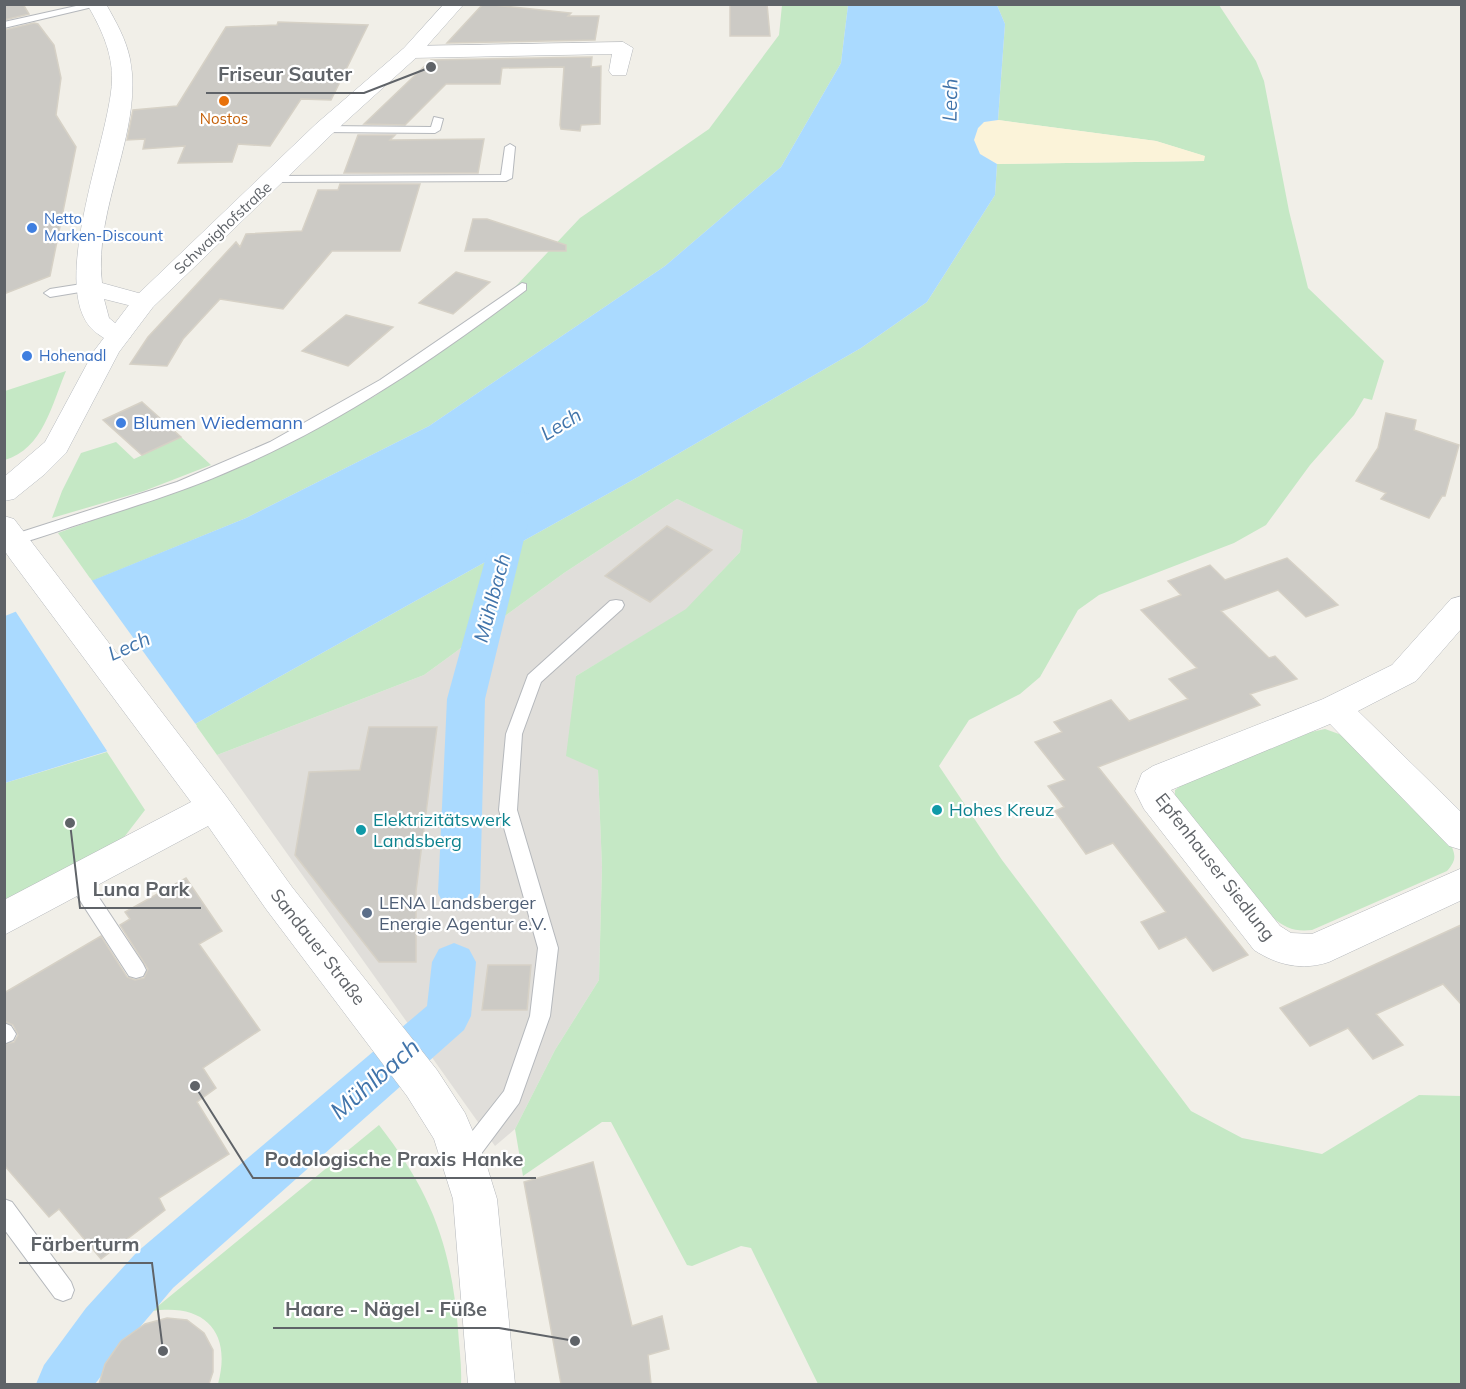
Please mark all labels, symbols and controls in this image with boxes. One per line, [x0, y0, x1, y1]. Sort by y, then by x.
callout: Friseur Sauter [206, 55, 364, 93]
text: Friseur Sauter [218, 61, 352, 86]
water label: Lech [937, 78, 962, 122]
marker: Nostos [217, 94, 231, 108]
place label: Nostos [200, 109, 248, 128]
street label: Schwaighofstraße [170, 177, 276, 278]
place label: Netto Marken-Discount [44, 209, 163, 245]
marker: Netto Marken-Discount [25, 221, 39, 235]
place label: Hohenadl [39, 346, 106, 365]
marker: Hohenadl [20, 349, 34, 363]
water label: Lech [536, 402, 586, 445]
place label: Blumen Wiedemann [133, 411, 303, 434]
marker: Blumen Wiedemann [114, 416, 128, 430]
water label: Mühlbach [468, 551, 515, 645]
water label: Lech [104, 625, 154, 666]
street label: Epfenhauser Siedlung [1151, 788, 1280, 945]
place label: Hohes Kreuz [949, 798, 1054, 821]
marker: Hohes Kreuz [930, 803, 944, 817]
place label: Elektrizitätswerk Landsberg [373, 808, 511, 852]
marker: Elektrizitätswerk Landsberg [354, 823, 368, 837]
callout: Luna Park [80, 870, 201, 908]
text: Luna Park [92, 876, 190, 901]
street label: Sandauer Straße [266, 884, 371, 1010]
place label: LENA Landsberger Energie Agentur e.V. [379, 891, 547, 935]
marker: LENA Landsberger Energie Agentur e.V. [360, 906, 374, 920]
water label: Mühlbach [323, 1031, 425, 1125]
callout: Podologische Praxis Hanke [253, 1140, 536, 1178]
text: Podologische Praxis Hanke [265, 1146, 524, 1171]
callout: Färberturm [19, 1225, 152, 1263]
text: Färberturm [31, 1231, 139, 1256]
callout: Haare - Nägel - Füße [273, 1290, 499, 1328]
text: Haare - Nägel - Füße [285, 1296, 487, 1321]

